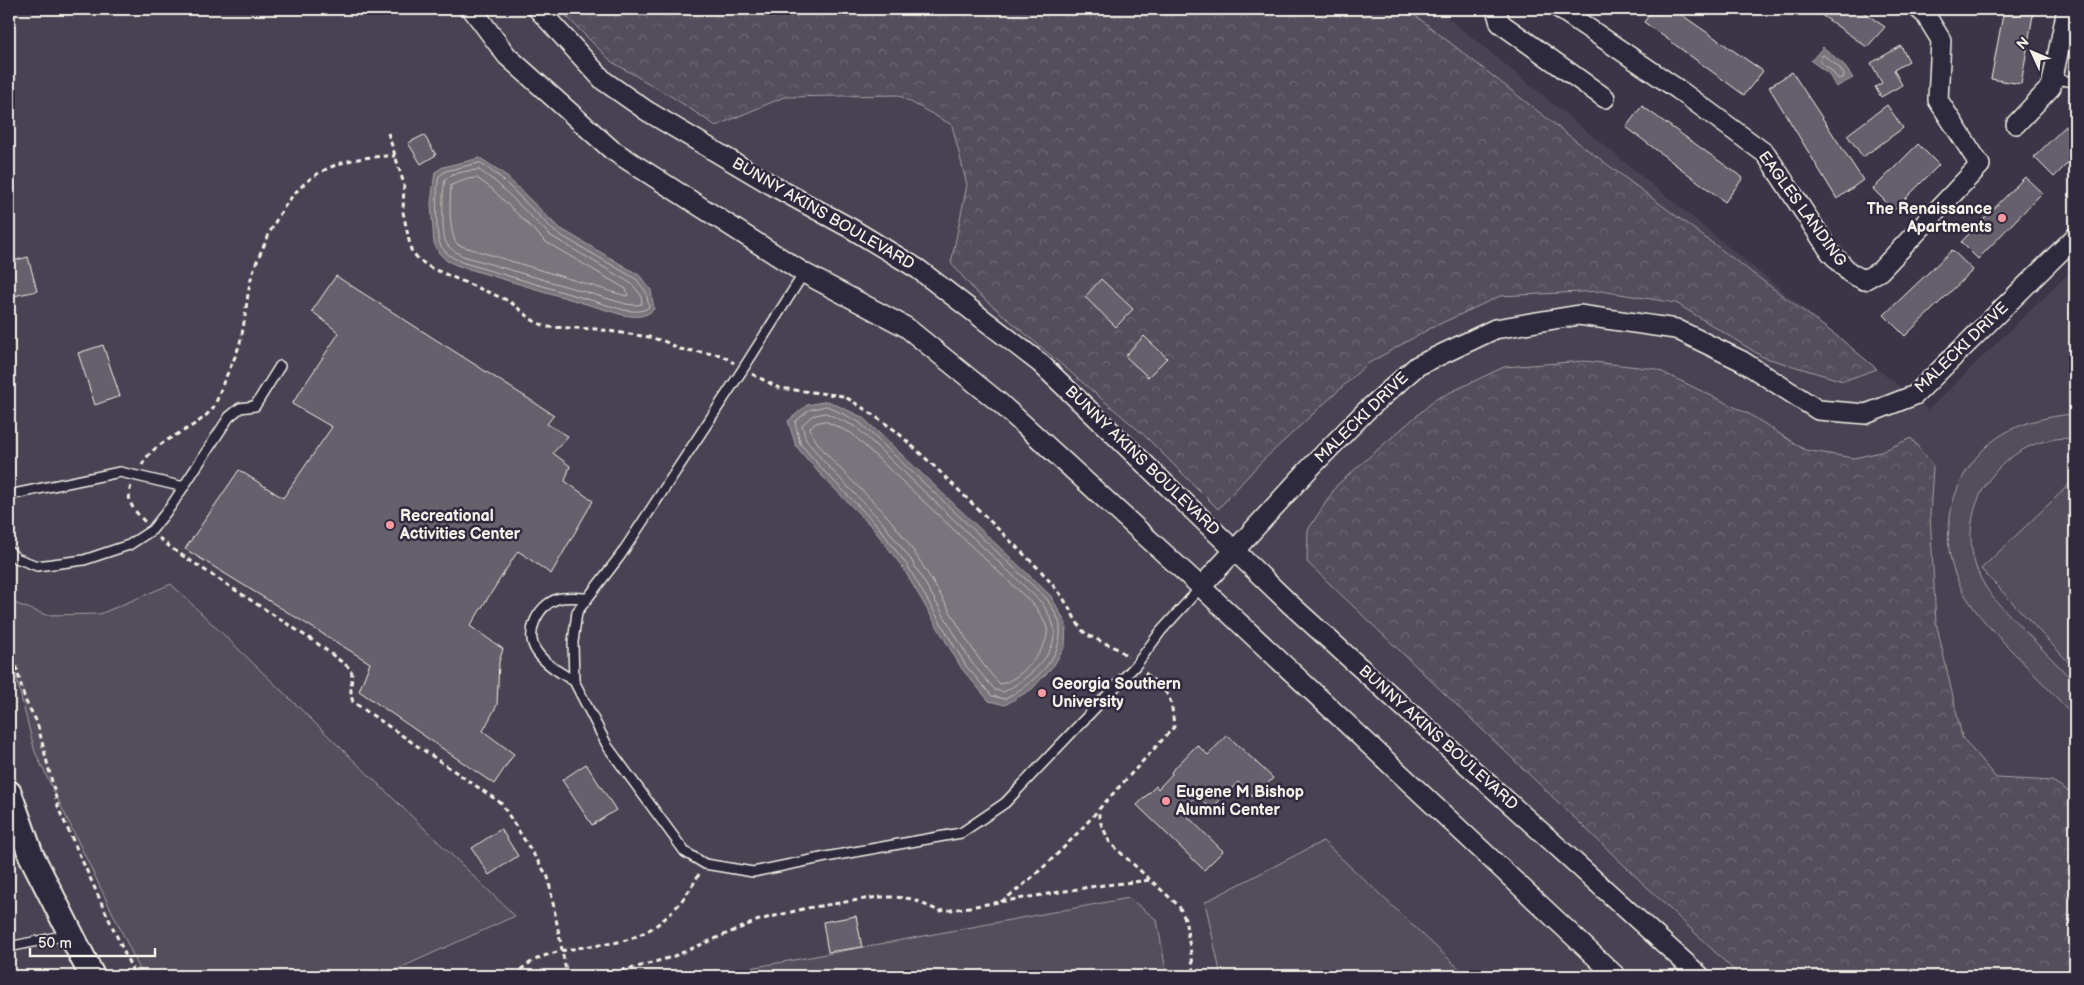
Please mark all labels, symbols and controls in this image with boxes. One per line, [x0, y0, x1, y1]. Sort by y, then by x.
north arrow [2006, 28, 2056, 78]
text: N [2013, 34, 2033, 53]
street label: EAGLES LANDING [1754, 148, 1850, 270]
street label: BUNNY AKINS BOULEVARD [728, 154, 918, 274]
place label: The Renaissance Apartments [1867, 200, 1992, 237]
marker: The Renaissance Apartments [1996, 212, 2008, 224]
street label: MALECKI DRIVE [1911, 299, 2013, 397]
street label: MALECKI DRIVE [1311, 369, 1413, 467]
street label: BUNNY AKINS BOULEVARD [1061, 382, 1223, 540]
place label: Recreational Activities Center [399, 507, 521, 544]
marker: Recreational Activities Center [384, 519, 396, 531]
street label: BUNNY AKINS BOULEVARD [1355, 662, 1521, 814]
place label: Georgia Southern University [1052, 675, 1181, 712]
marker: Georgia Southern University [1036, 687, 1048, 699]
place label: Eugene M Bishop Alumni Center [1175, 783, 1304, 820]
marker: Eugene M Bishop Alumni Center [1160, 795, 1172, 807]
scale bar [30, 925, 155, 957]
text: 50 m [38, 934, 72, 953]

